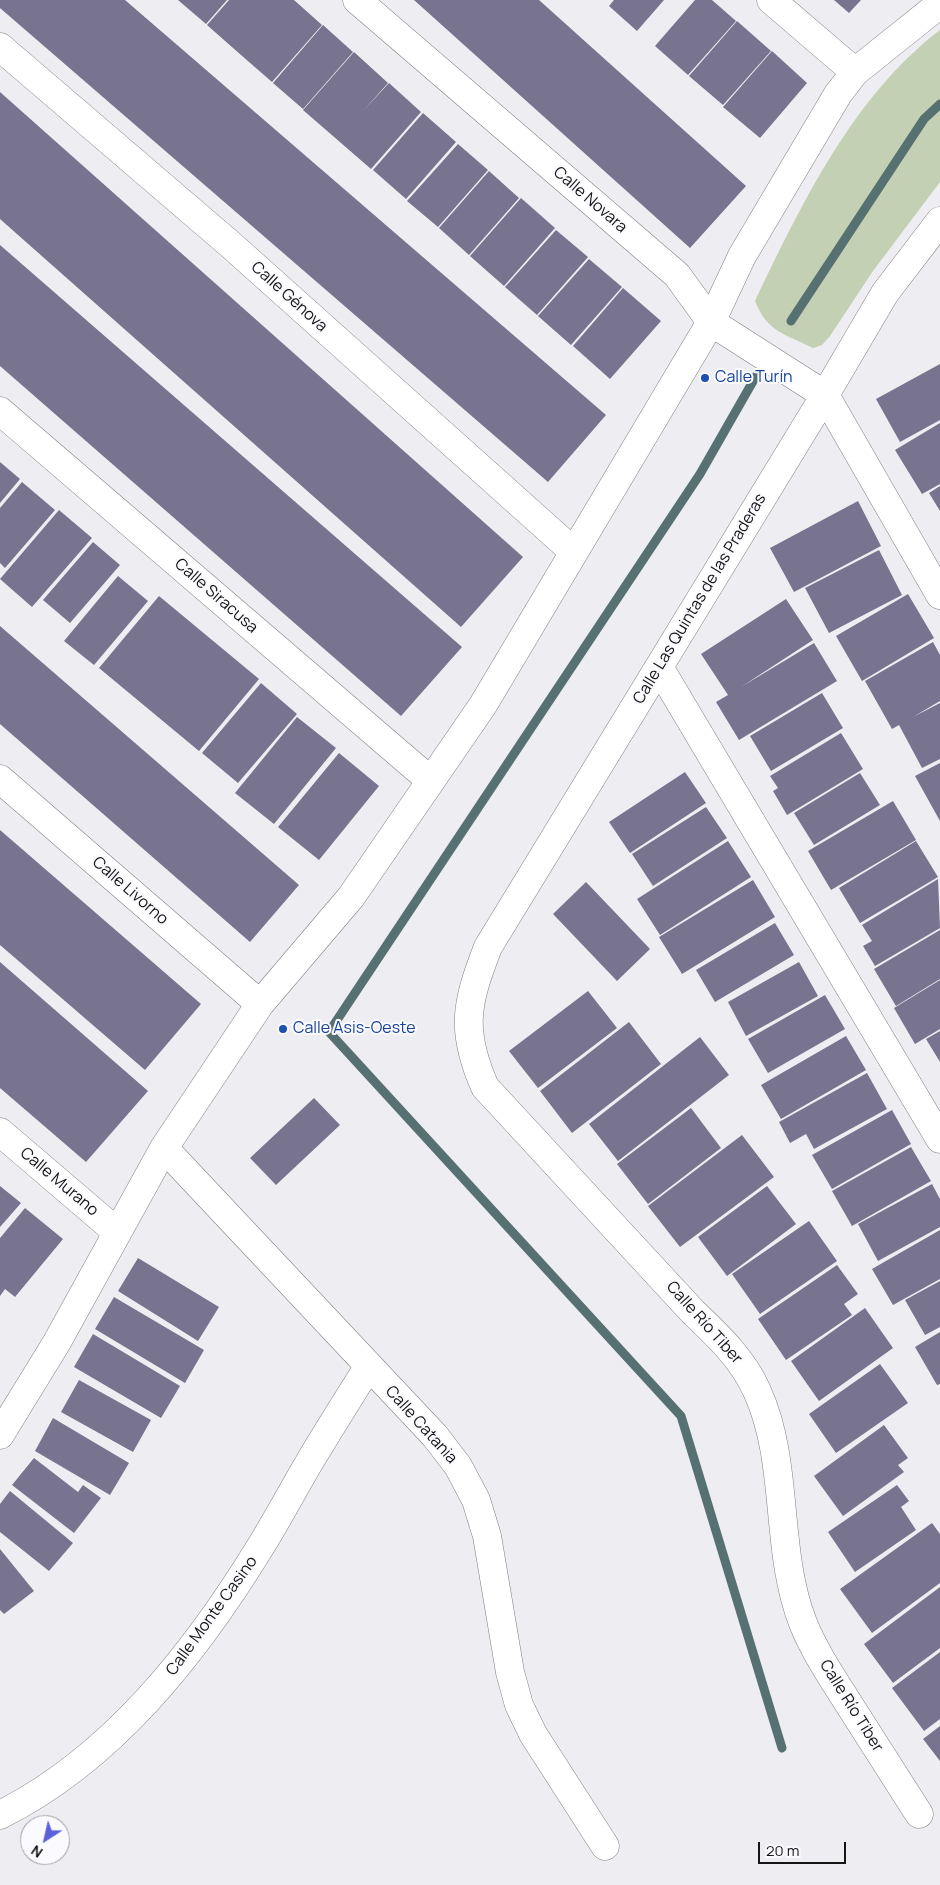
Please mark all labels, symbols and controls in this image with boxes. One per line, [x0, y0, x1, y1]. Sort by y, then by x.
street label: Calle Novara [549, 163, 631, 237]
street label: Calle Génova [247, 258, 331, 336]
place label: Calle Turín [715, 368, 793, 388]
marker: Calle Turín [699, 372, 711, 384]
street label: Calle Las Quintas de las Praderas [629, 490, 771, 708]
street label: Calle Siracusa [170, 555, 262, 637]
street label: Calle Livorno [88, 853, 172, 929]
place label: Calle Asis-Oeste [293, 1019, 416, 1039]
marker: Calle Asis-Oeste [277, 1023, 289, 1035]
street label: Calle Murano [16, 1144, 102, 1220]
street label: Calle Río Tiber [662, 1278, 746, 1368]
street label: Calle Catania [381, 1382, 461, 1468]
street label: Calle Monte Casino [162, 1553, 262, 1679]
street label: Calle Río Tiber [815, 1657, 887, 1755]
north arrow [20, 1815, 70, 1865]
scale bar [760, 1832, 848, 1864]
text: 20 m [766, 1840, 799, 1861]
text: N [27, 1841, 46, 1863]

